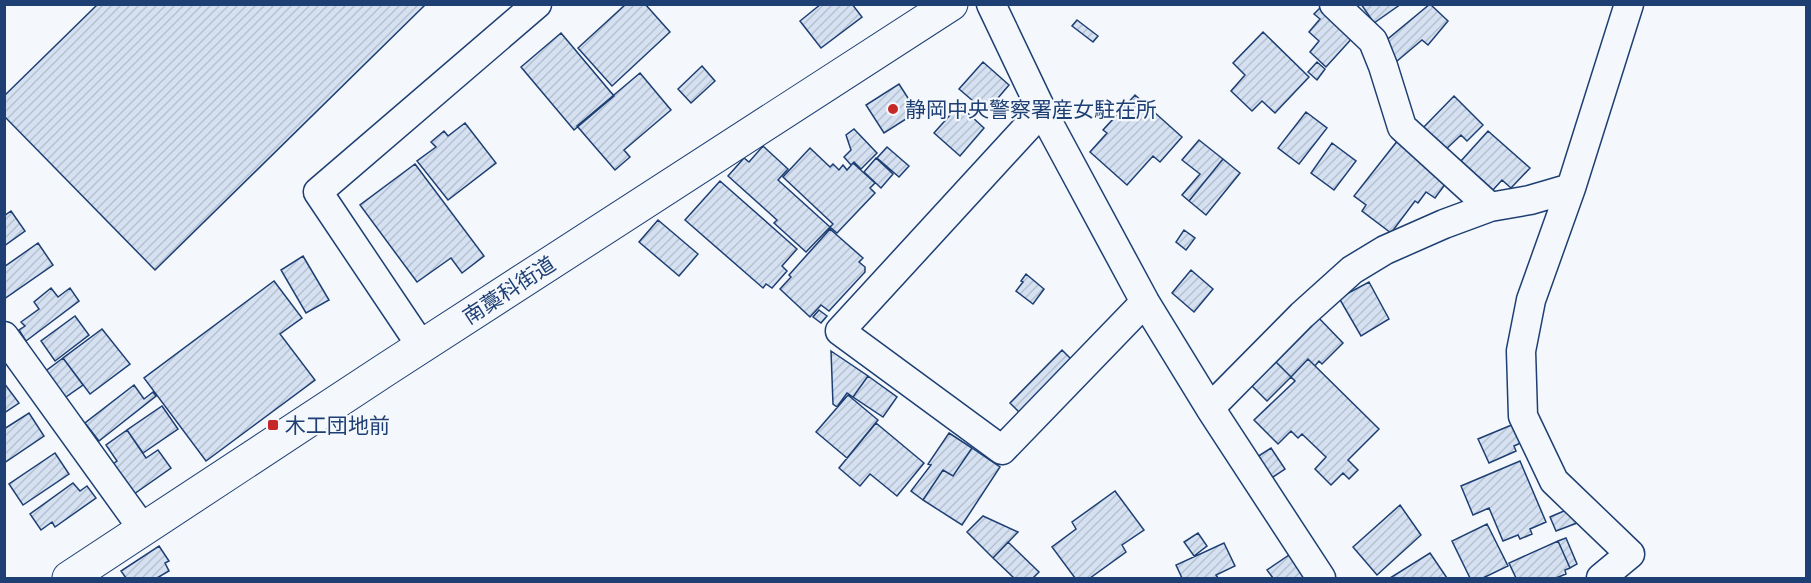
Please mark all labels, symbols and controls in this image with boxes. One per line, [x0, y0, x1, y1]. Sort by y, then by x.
place label: 静岡中央警察署産女駐在所 [905, 97, 1157, 122]
marker: 静岡中央警察署産女駐在所 [886, 102, 900, 116]
street label: 南藁科街道 [458, 251, 560, 329]
place label: 木工団地前 [285, 413, 390, 438]
marker: 木工団地前 [266, 418, 280, 432]

